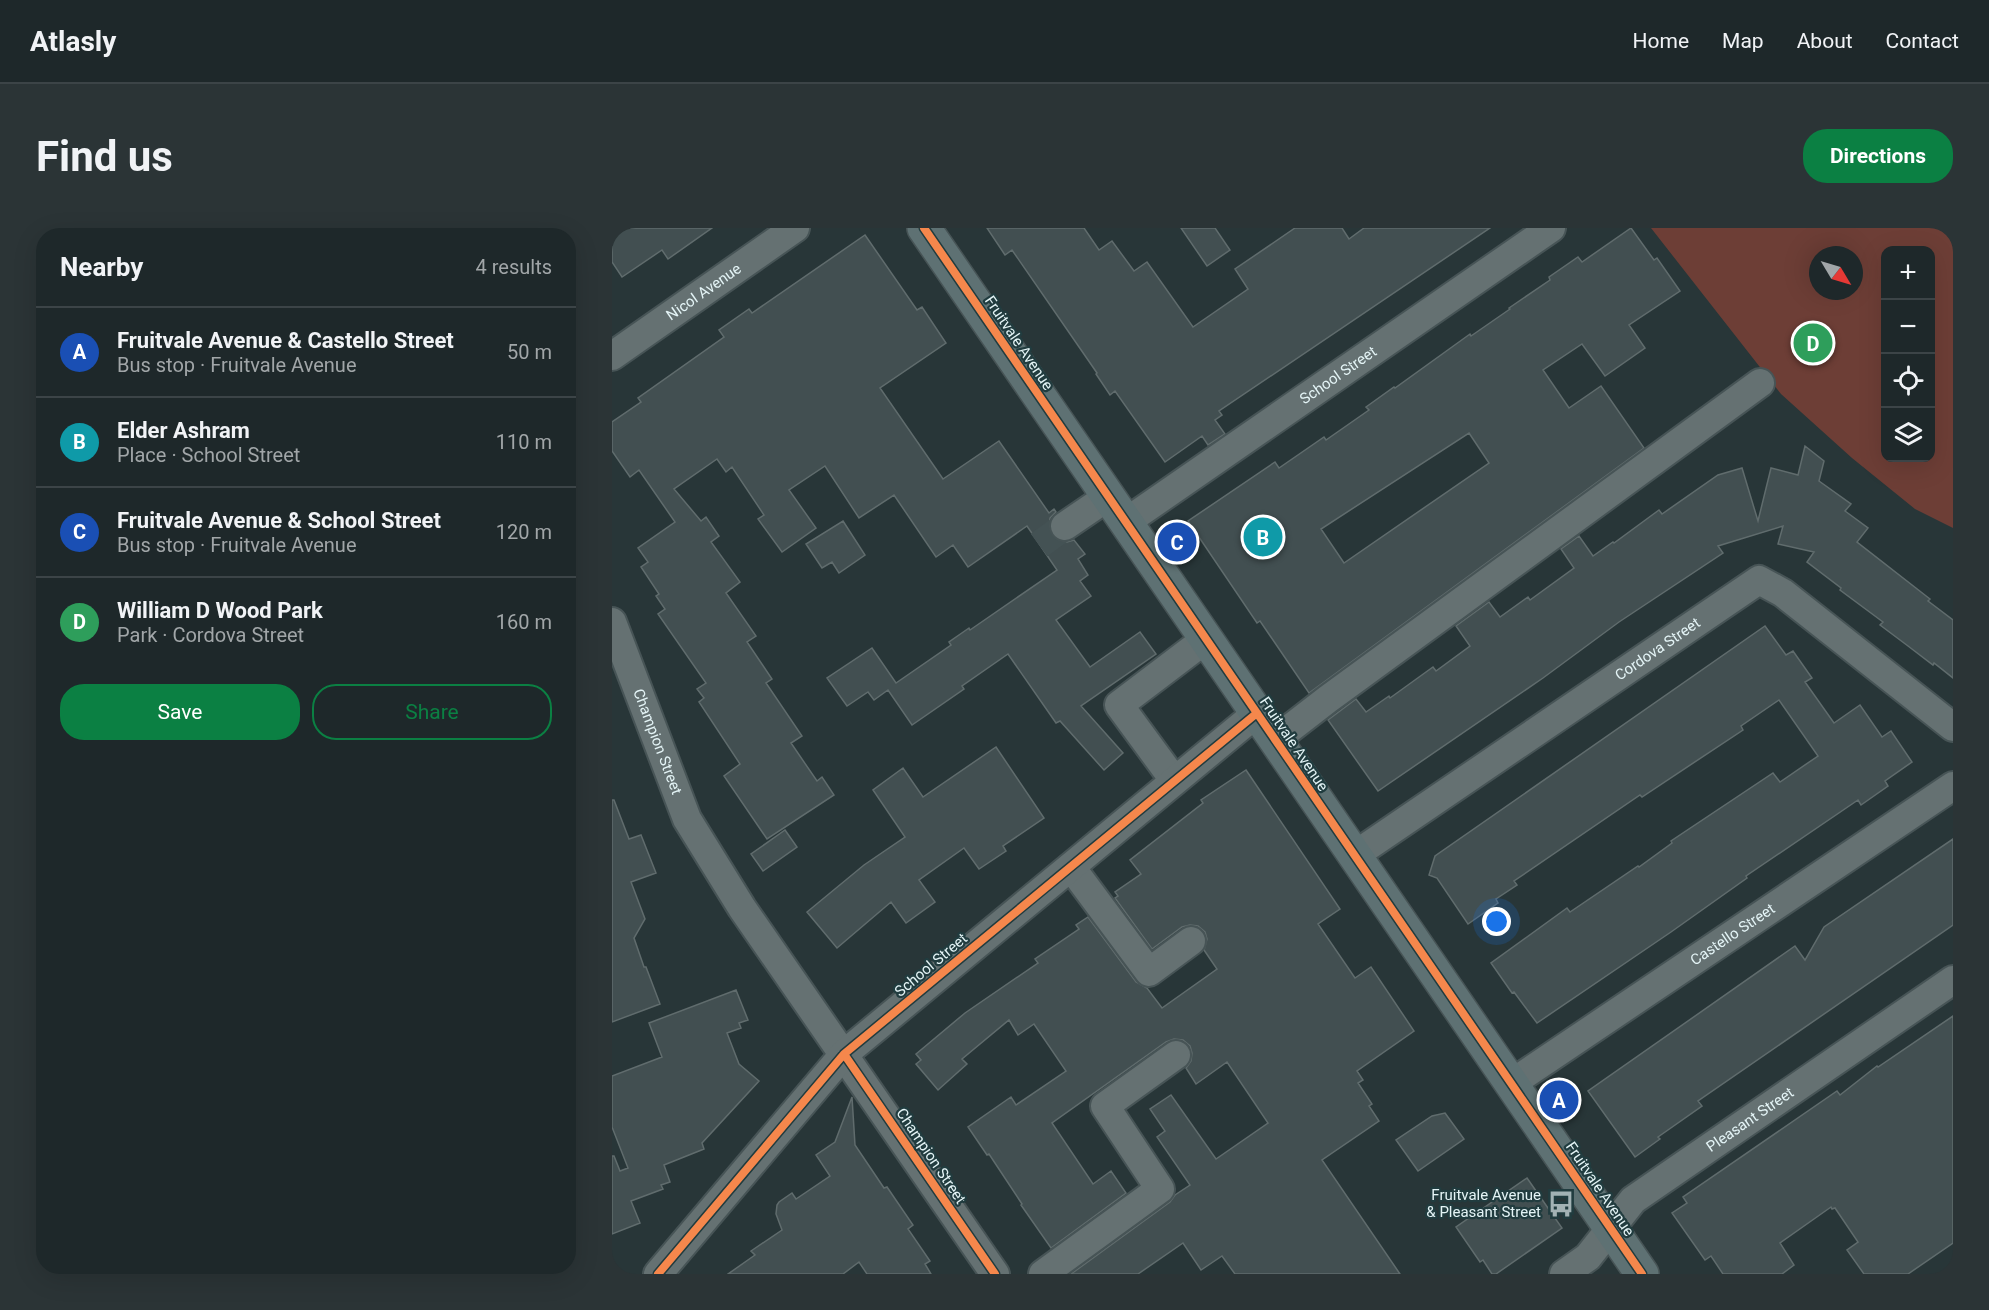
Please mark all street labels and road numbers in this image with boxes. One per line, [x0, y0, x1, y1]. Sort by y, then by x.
street label: Nicol Avenue [663, 259, 745, 324]
street label: Fruitvale Avenue [981, 292, 1057, 394]
street label: School Street [1296, 342, 1380, 408]
street label: Cordova Street [1612, 614, 1704, 684]
street label: Champion Street [629, 686, 686, 797]
street label: Fruitvale Avenue [1256, 693, 1332, 795]
street label: Castello Street [1687, 900, 1778, 969]
street label: School Street [891, 929, 971, 1001]
street label: Pleasant Street [1703, 1083, 1797, 1156]
street label: Champion Street [892, 1105, 970, 1207]
street label: Fruitvale Avenue [1562, 1138, 1638, 1240]

